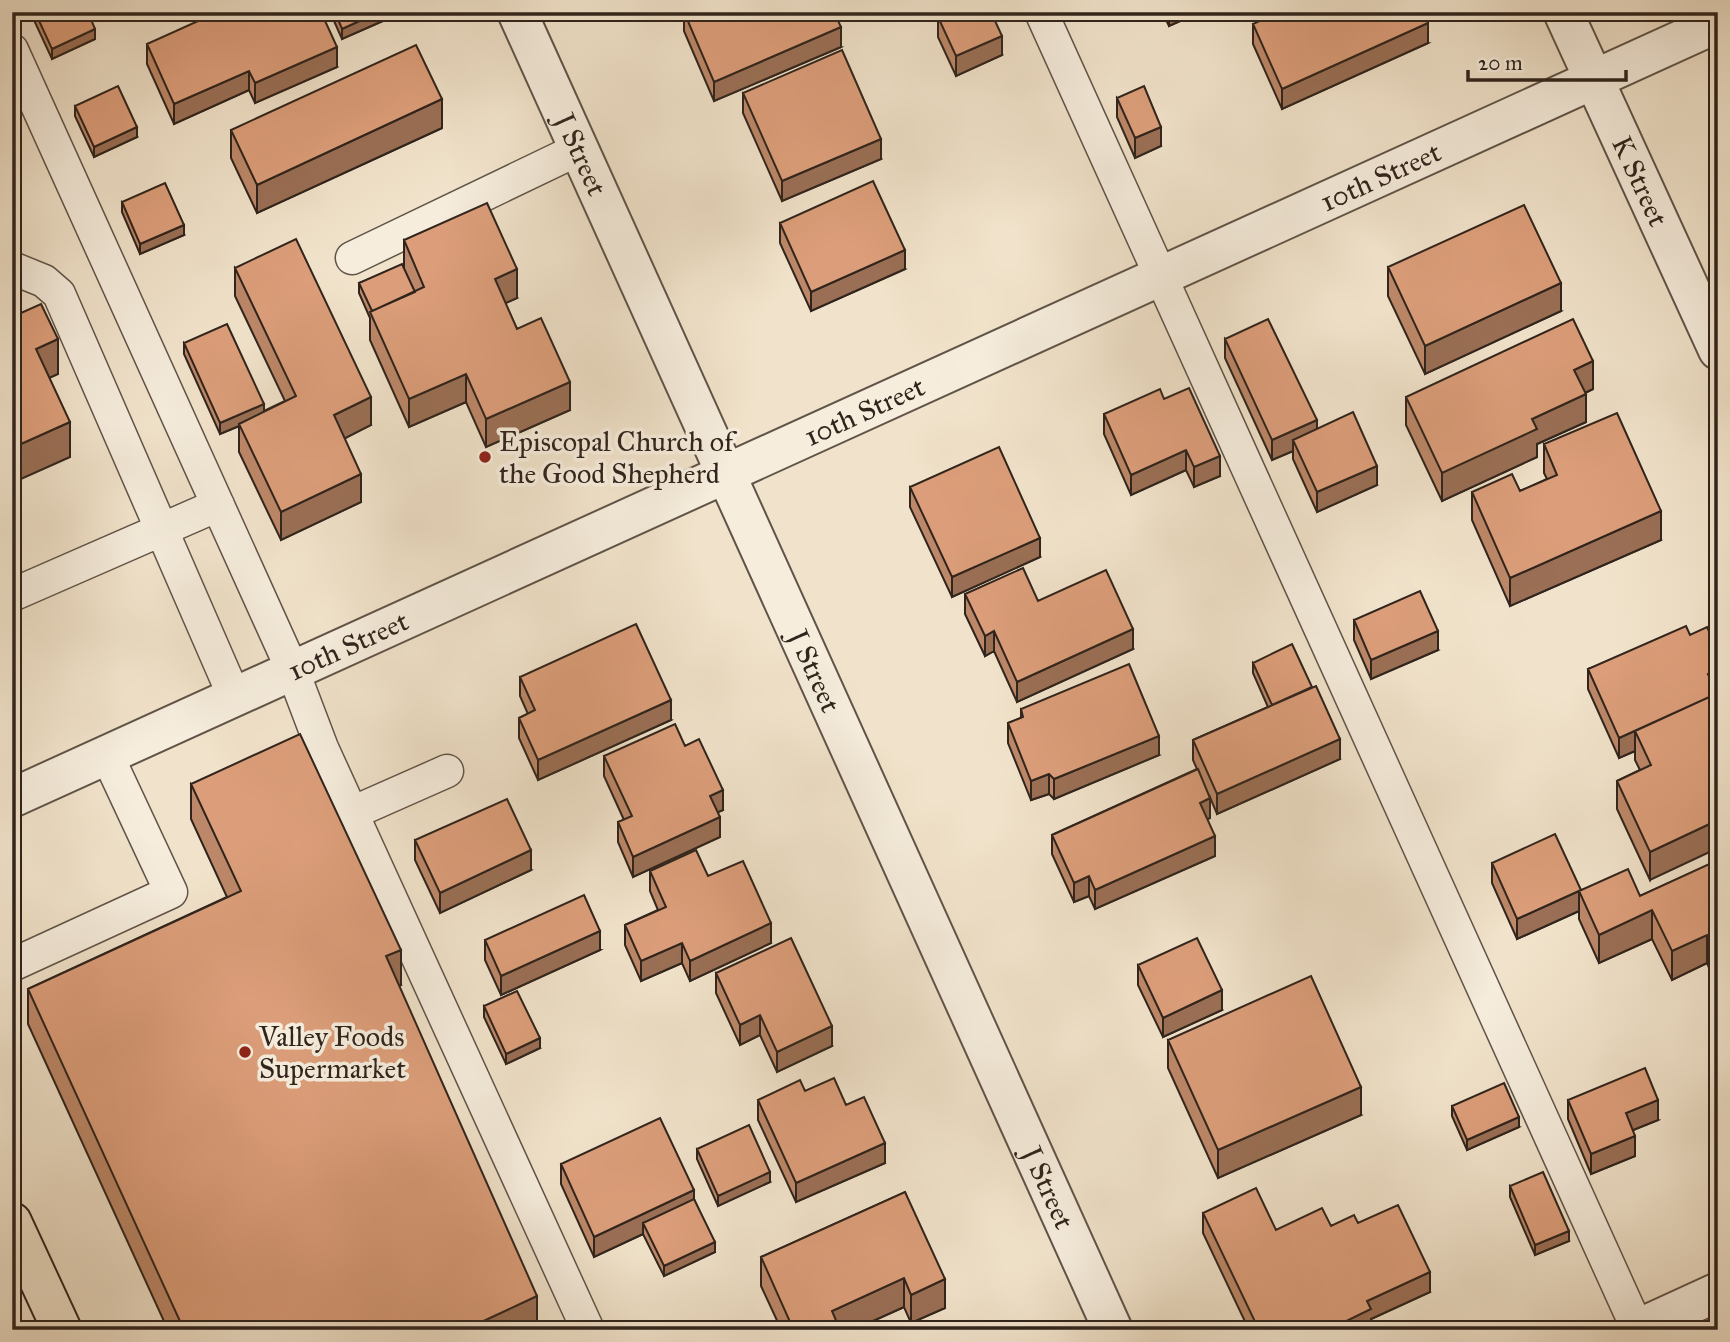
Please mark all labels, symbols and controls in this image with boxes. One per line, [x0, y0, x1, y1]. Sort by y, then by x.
scale bar [1468, 38, 1625, 82]
text: 20 m [1478, 50, 1523, 76]
street label: J Street [546, 105, 615, 201]
street label: K Street [1604, 131, 1676, 232]
street label: 10th Street [1315, 134, 1446, 219]
street label: 10th Street [799, 369, 930, 454]
place label: Episcopal Church of the Good Shepherd [499, 424, 738, 491]
marker: Episcopal Church of the Good Shepherd [477, 449, 493, 465]
street label: 10th Street [282, 603, 414, 688]
street label: J Street [779, 621, 848, 718]
place label: Valley Foods Supermarket [258, 1019, 406, 1086]
marker: Valley Foods Supermarket [237, 1044, 253, 1060]
street label: J Street [1013, 1138, 1082, 1235]

